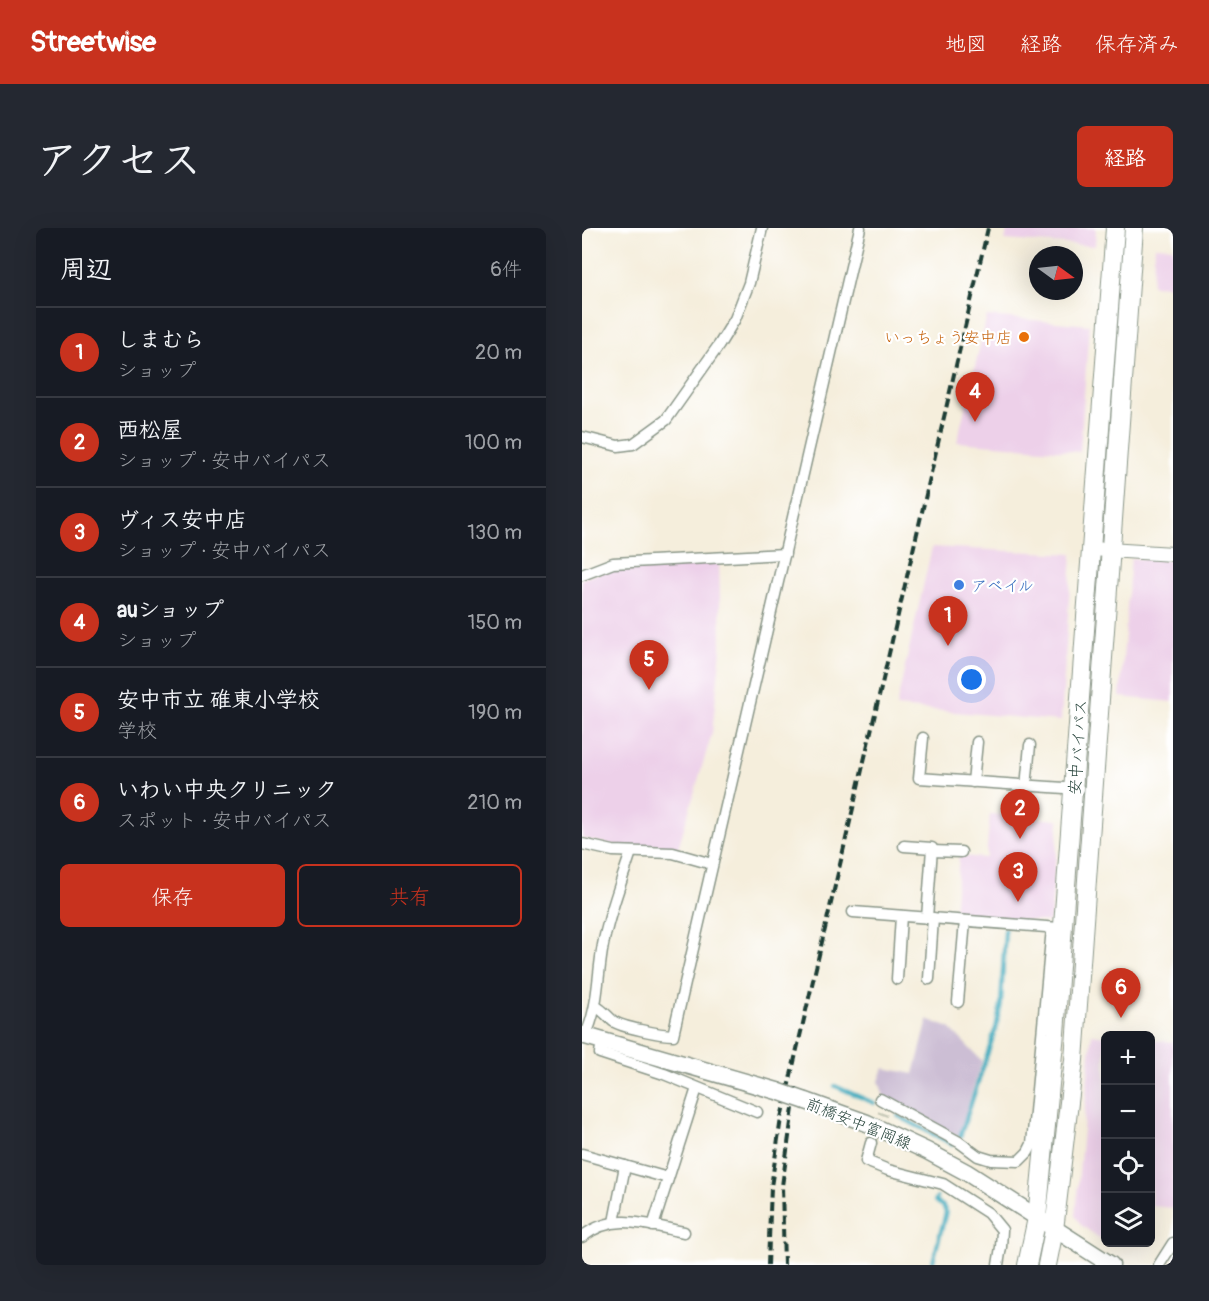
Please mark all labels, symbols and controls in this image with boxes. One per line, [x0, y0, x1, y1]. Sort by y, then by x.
text: Streetwise [30, 25, 156, 60]
text: 地図 [945, 31, 987, 58]
text: 経路 [1020, 31, 1062, 58]
text: 保存済み [1095, 31, 1179, 58]
button: 経路 [1077, 126, 1173, 187]
text: アクセス [36, 135, 201, 187]
north arrow [1029, 246, 1083, 300]
text: 周辺 [60, 254, 112, 286]
text: 6件 [490, 257, 522, 282]
text: しまむら [117, 326, 205, 354]
place label: いっちょう安中店 [884, 328, 1012, 348]
marker: いっちょう安中店 [1017, 330, 1031, 344]
text: 1 [76, 340, 83, 365]
text: 20 m [475, 340, 522, 365]
text: ショップ [117, 358, 196, 383]
pin: 4 [956, 372, 994, 422]
text: 西松屋 [117, 416, 183, 444]
text: 2 [74, 430, 85, 455]
text: 100 m [465, 430, 522, 455]
text: ショップ · 安中バイパス [117, 448, 331, 473]
text: ヴィス安中店 [117, 506, 247, 534]
text: 3 [74, 520, 85, 545]
text: 130 m [467, 520, 522, 545]
text: ショップ · 安中バイパス [117, 538, 331, 563]
place label: アベイル [971, 576, 1034, 596]
marker: アベイル [952, 578, 966, 592]
text: auショップ [117, 596, 224, 624]
pin: 1 [928, 596, 968, 646]
text: 4 [74, 610, 85, 635]
text: 150 m [468, 610, 522, 635]
text: ショップ [117, 628, 196, 653]
pin: 5 [630, 640, 668, 690]
your location [957, 665, 986, 694]
text: 安中市立 碓東小学校 [117, 686, 320, 714]
street label: 安中バイパス [1065, 699, 1091, 795]
text: 5 [74, 700, 85, 725]
text: 190 m [468, 700, 522, 725]
text: 学校 [117, 718, 157, 743]
text: いわい中央クリニック [117, 776, 337, 804]
text: 6 [74, 790, 85, 815]
text: 210 m [467, 790, 522, 815]
pin: 2 [1000, 790, 1040, 839]
text: スポット · 安中バイパス [117, 808, 332, 833]
pin: 3 [998, 852, 1038, 902]
button: 保存 [60, 864, 285, 927]
button: 共有 [297, 864, 522, 927]
pin: 6 [1102, 968, 1140, 1018]
map controls [1101, 1031, 1155, 1247]
button: + [1101, 1031, 1155, 1085]
button: − [1101, 1085, 1155, 1139]
street label: 前橋安中富岡線 [803, 1094, 914, 1154]
button: locate [1101, 1139, 1155, 1193]
button: layers [1101, 1193, 1155, 1247]

